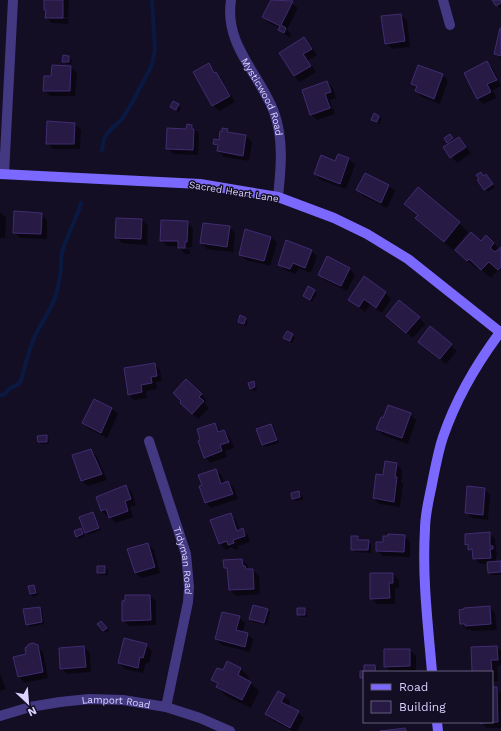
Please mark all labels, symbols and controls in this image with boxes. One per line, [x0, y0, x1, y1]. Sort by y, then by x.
street label: Mysticwood Road [239, 56, 285, 137]
street label: Sacred Heart Lane [188, 179, 280, 204]
street label: Tidyman Road [171, 525, 194, 595]
legend [363, 671, 493, 723]
text: Road [399, 680, 428, 694]
north arrow [8, 683, 48, 723]
street label: Lamport Road [81, 694, 151, 710]
text: Building [399, 700, 446, 714]
text: N [26, 704, 39, 719]

